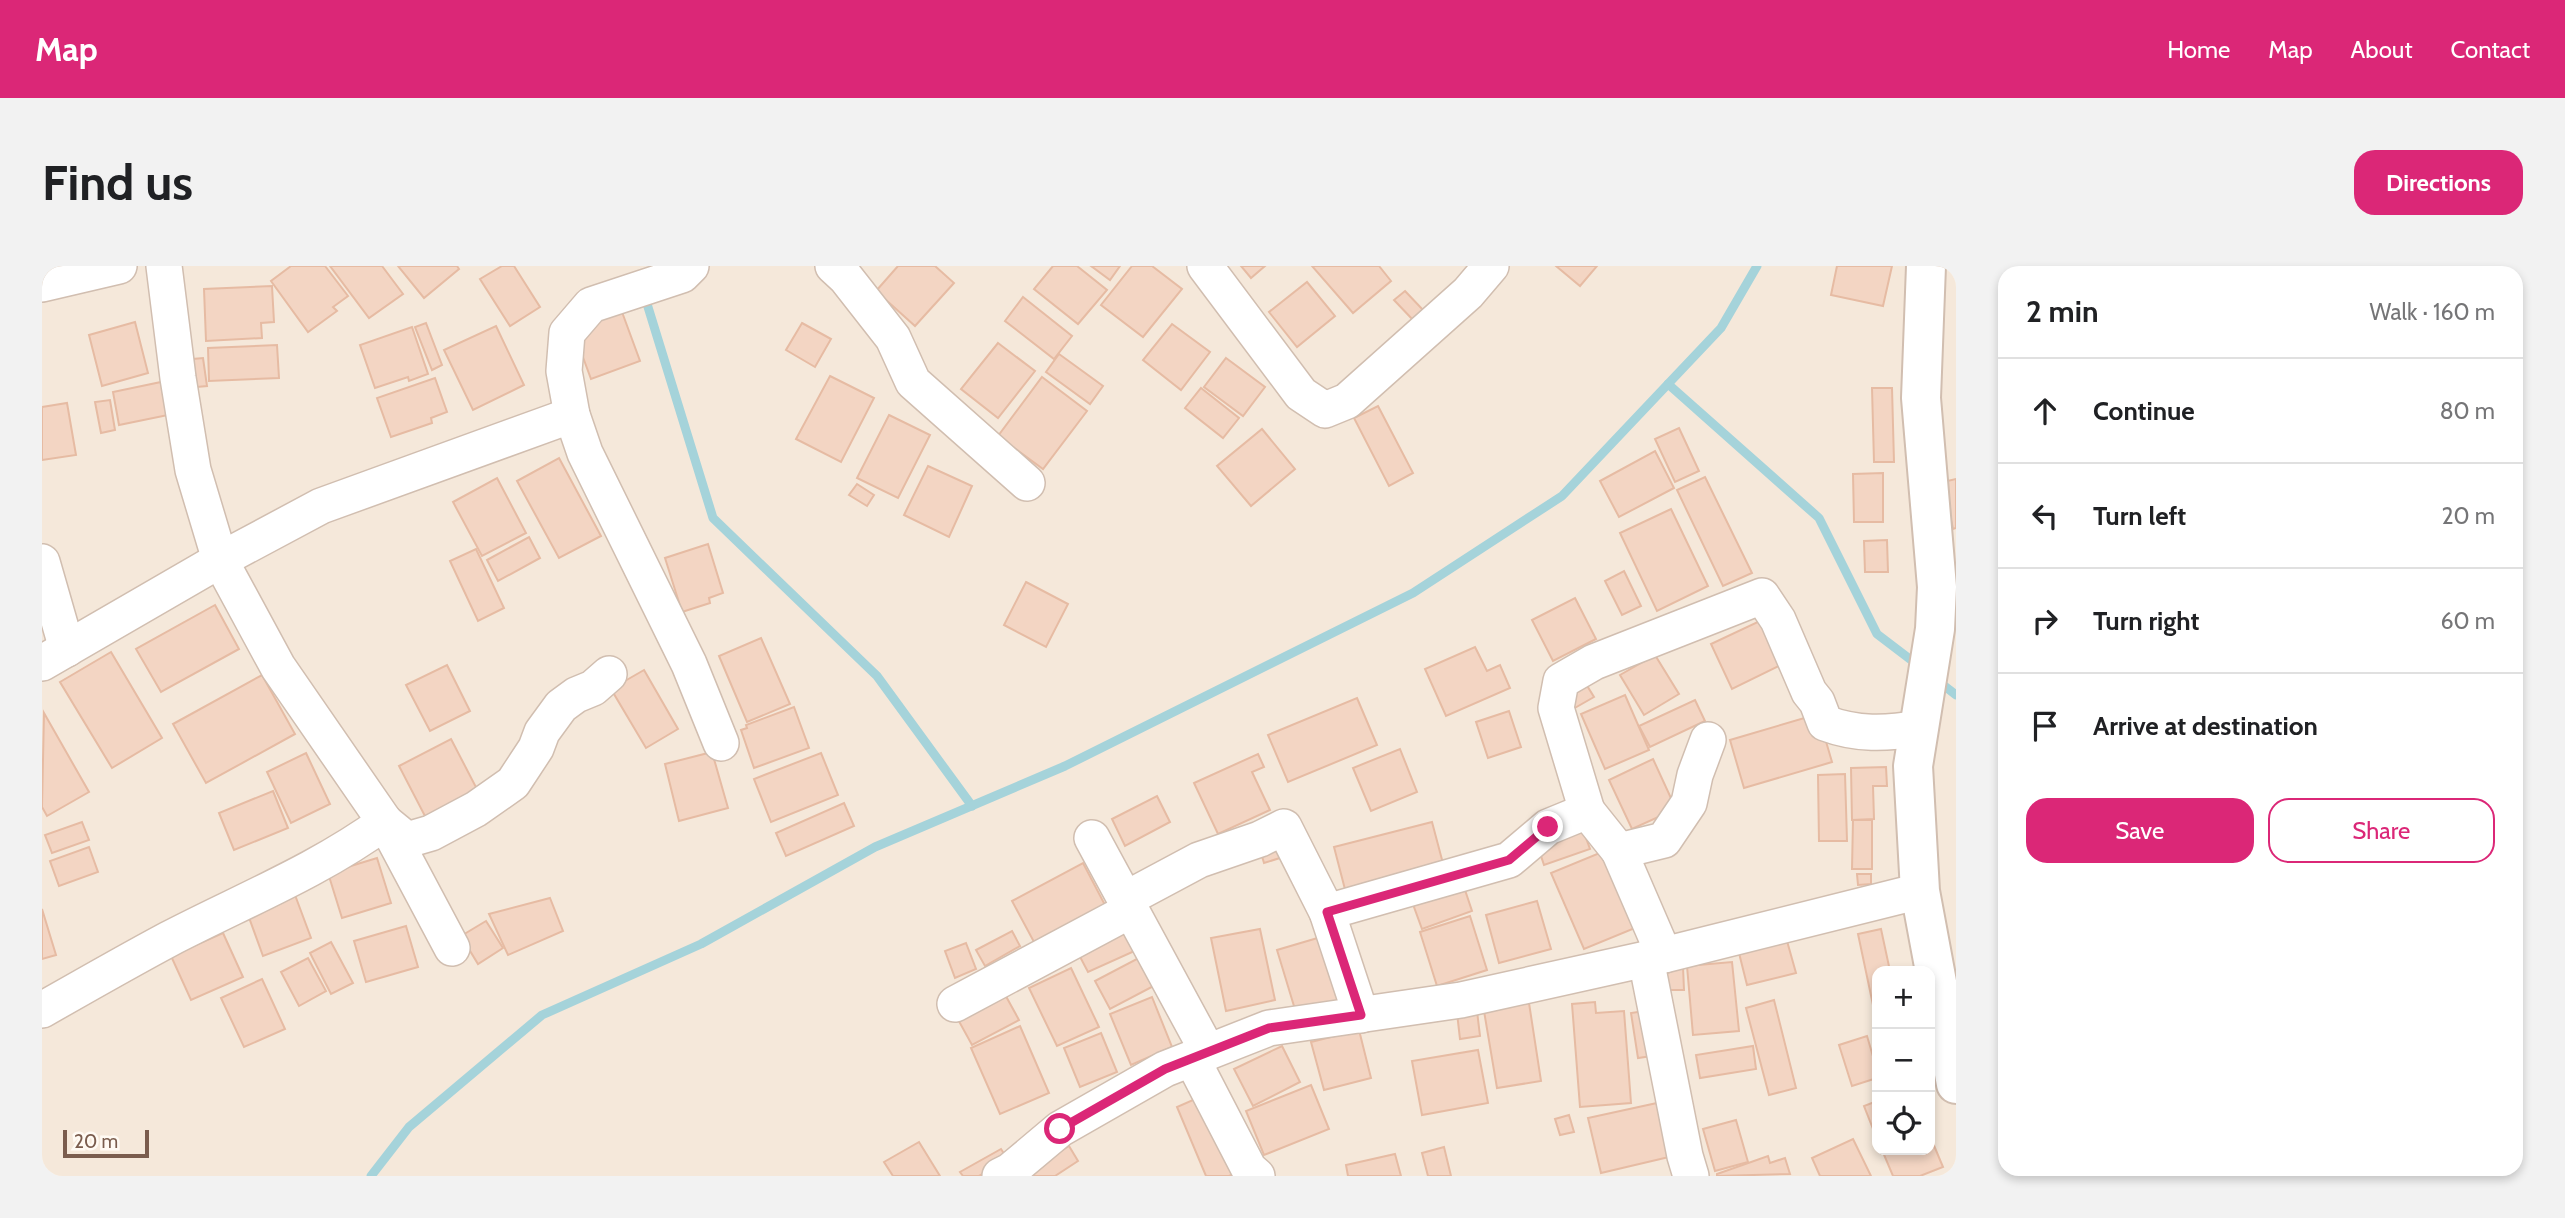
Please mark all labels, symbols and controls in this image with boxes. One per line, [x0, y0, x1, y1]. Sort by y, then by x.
text: Map [35, 29, 98, 69]
text: Home [2167, 35, 2230, 64]
text: Map [2268, 35, 2313, 64]
text: About [2351, 35, 2413, 64]
text: Contact [2451, 35, 2530, 64]
button: Directions [2354, 150, 2523, 215]
text: Find us [42, 153, 193, 212]
text: 2 min [2026, 293, 2098, 330]
text: Walk · 160 m [2370, 298, 2495, 326]
icon: ahead [2026, 392, 2064, 430]
text: Continue [2093, 395, 2195, 427]
text: 80 m [2440, 397, 2495, 425]
icon: left [2026, 497, 2064, 535]
text: Turn left [2093, 500, 2186, 532]
text: 20 m [2442, 502, 2495, 530]
icon: right [2026, 602, 2064, 640]
text: Turn right [2093, 605, 2199, 637]
text: 60 m [2441, 607, 2495, 635]
icon: arrive [2026, 707, 2064, 745]
text: Arrive at destination [2093, 710, 2318, 742]
button: Save [2026, 798, 2254, 863]
button: Share [2268, 798, 2495, 863]
route end [1532, 811, 1563, 842]
map controls [1872, 966, 1935, 1155]
button: + [1872, 966, 1935, 1029]
button: − [1872, 1029, 1935, 1092]
button: locate [1872, 1092, 1935, 1155]
route start [1044, 1113, 1075, 1144]
scale bar [63, 1127, 149, 1159]
text: 20 m [74, 1130, 118, 1153]

